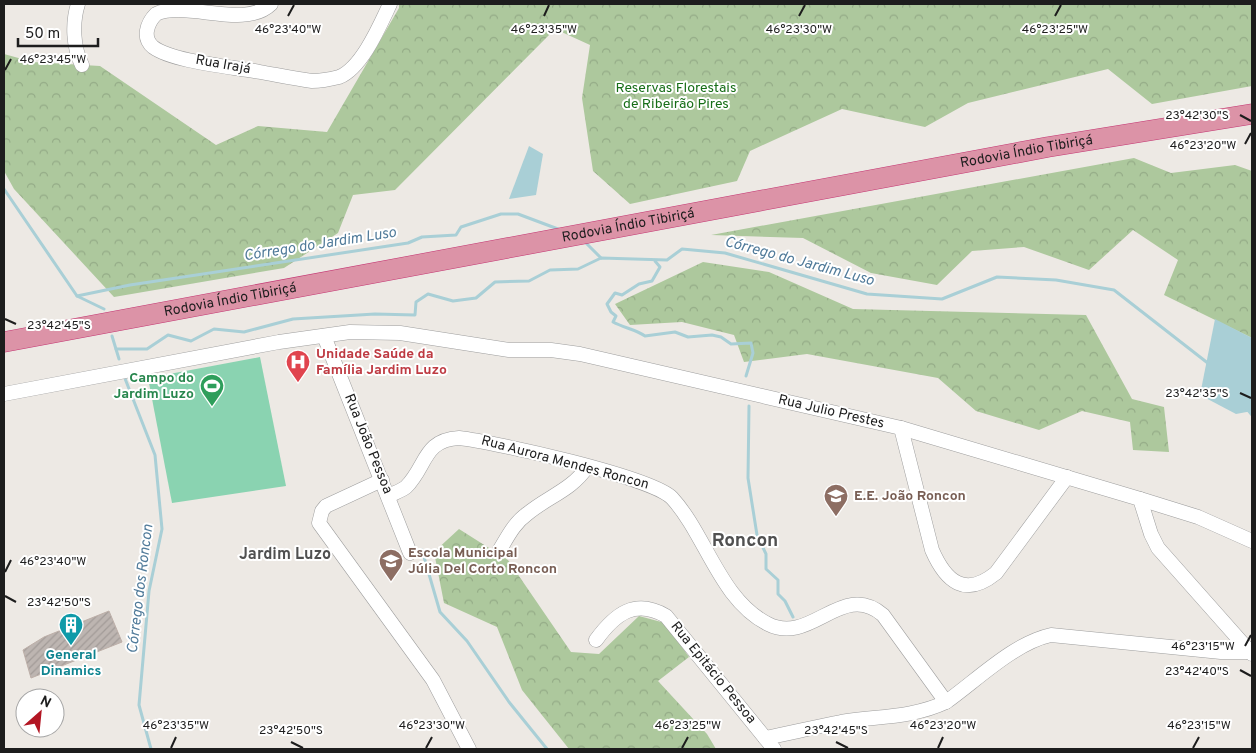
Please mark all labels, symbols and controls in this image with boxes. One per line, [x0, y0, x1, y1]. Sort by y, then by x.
scale bar [18, 15, 98, 47]
text: 46°23'40"W [255, 22, 321, 38]
text: 46°23'35"W [511, 22, 577, 38]
text: 46°23'30"W [766, 22, 832, 38]
text: 46°23'25"W [1022, 22, 1088, 38]
text: 50 m [25, 25, 60, 44]
text: 46°23'45"W [20, 52, 86, 68]
street label: Rua Irajá [194, 52, 252, 78]
park label: Reservas Florestais de Ribeirão Pires [616, 80, 736, 113]
text: 23°42'30"S [1165, 108, 1229, 124]
street label: Rodovia Índio Tibiriçá [959, 131, 1094, 172]
text: 46°23'20"W [1170, 138, 1236, 154]
street label: Rodovia Índio Tibiriçá [560, 205, 696, 246]
water label: Córrego do Jardim Luso [242, 224, 398, 266]
water label: Córrego do Jardim Luso [722, 233, 876, 291]
street label: Rodovia Índio Tibiriçá [162, 279, 298, 320]
text: 23°42'45"S [27, 318, 91, 334]
place label: Unidade Saúde da Família Jardim Luzo [316, 346, 447, 379]
hospital icon: Unidade Saúde da Família Jardim Luzo [285, 349, 311, 383]
place label: Campo do Jardim Luzo [113, 370, 194, 403]
sports icon: Campo do Jardim Luzo [199, 373, 225, 407]
text: 23°42'35"S [1165, 386, 1229, 402]
street label: Rua João Pessoa [340, 392, 396, 496]
street label: Rua Julio Prestes [776, 392, 886, 432]
street label: Rua Aurora Mendes Roncon [479, 432, 651, 494]
school or university icon: E.E. João Roncon [823, 483, 849, 517]
place label: E.E. João Roncon [854, 488, 966, 505]
water label: Córrego dos Roncon [124, 523, 158, 655]
district label: Roncon [712, 529, 778, 553]
district label: Jardim Luzo [239, 545, 331, 565]
place label: Escola Municipal Júlia Del Corto Roncon [408, 545, 557, 578]
school or university icon: Escola Municipal Júlia Del Corto Roncon [378, 548, 404, 582]
text: 46°23'40"W [20, 554, 86, 570]
text: 23°42'50"S [27, 595, 91, 611]
building icon: General Dinamics [58, 612, 84, 646]
street label: Rua Epitácio Pessoa [667, 619, 759, 727]
text: 46°23'15"W [1171, 639, 1235, 655]
place label: General Dinamics [41, 647, 101, 680]
text: 23°42'40"S [1165, 664, 1229, 680]
north arrow [15, 688, 65, 738]
text: N [37, 693, 54, 713]
text: 46°23'35"W [143, 718, 209, 734]
text: 46°23'30"W [399, 718, 465, 734]
text: 46°23'25"W [655, 718, 721, 734]
text: 46°23'20"W [910, 718, 976, 734]
text: 46°23'15"W [1167, 718, 1231, 734]
text: 23°42'50"S [259, 723, 323, 739]
text: 23°42'45"S [804, 723, 868, 739]

